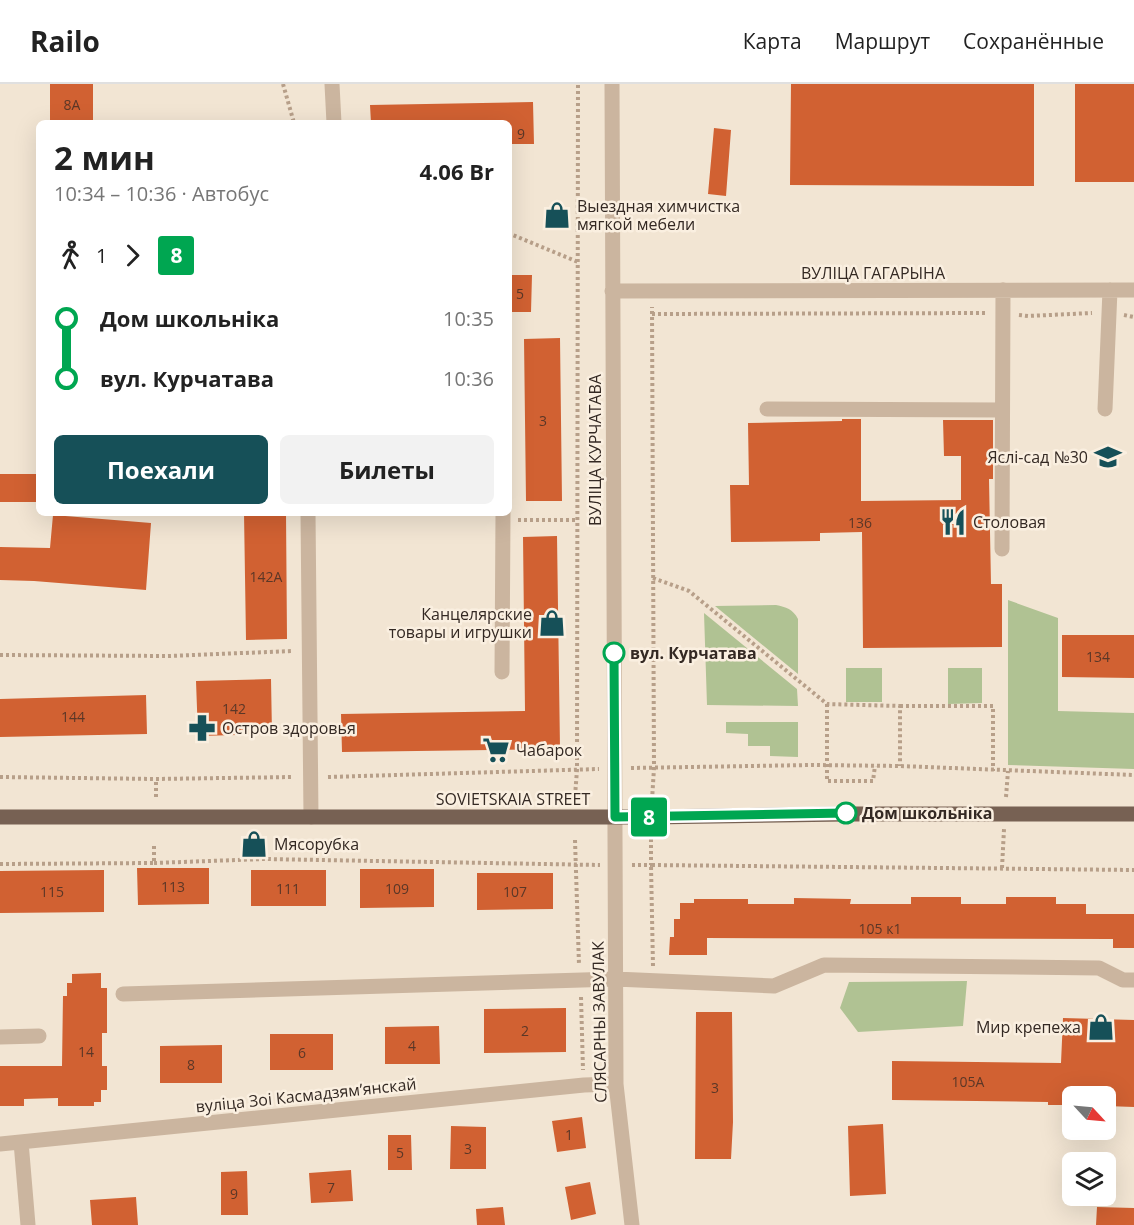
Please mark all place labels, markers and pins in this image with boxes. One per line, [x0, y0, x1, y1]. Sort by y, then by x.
place label: Выездная химчистка мягкой мебели [577, 195, 740, 235]
shop icon: Выездная химчистка мягкой мебели [542, 200, 572, 230]
school or university icon: Яслі-сад №30 [1093, 442, 1123, 472]
place label: Яслі-сад №30 [987, 446, 1088, 468]
restaurant icon: Столовая [938, 507, 968, 537]
place label: Столовая [973, 511, 1046, 533]
place label: Канцелярские товары и игрушки [389, 603, 532, 643]
shop icon: Канцелярские товары и игрушки [537, 608, 567, 638]
marker: вул. Курчатава [603, 642, 625, 664]
place label: вул. Курчатава [630, 642, 757, 664]
pharmacy icon: Остров здоровья [187, 713, 217, 743]
place label: Остров здоровья [222, 717, 356, 739]
supermarket icon: Чабарок [481, 735, 511, 765]
place label: Чабарок [516, 739, 583, 761]
marker: Дом школьніка [835, 802, 857, 824]
place label: Дом школьніка [862, 802, 992, 824]
shop icon: Мясорубка [239, 829, 269, 859]
place label: Мясорубка [274, 833, 359, 855]
shop icon: Мир крепежа [1086, 1012, 1116, 1042]
place label: Мир крепежа [976, 1016, 1081, 1038]

